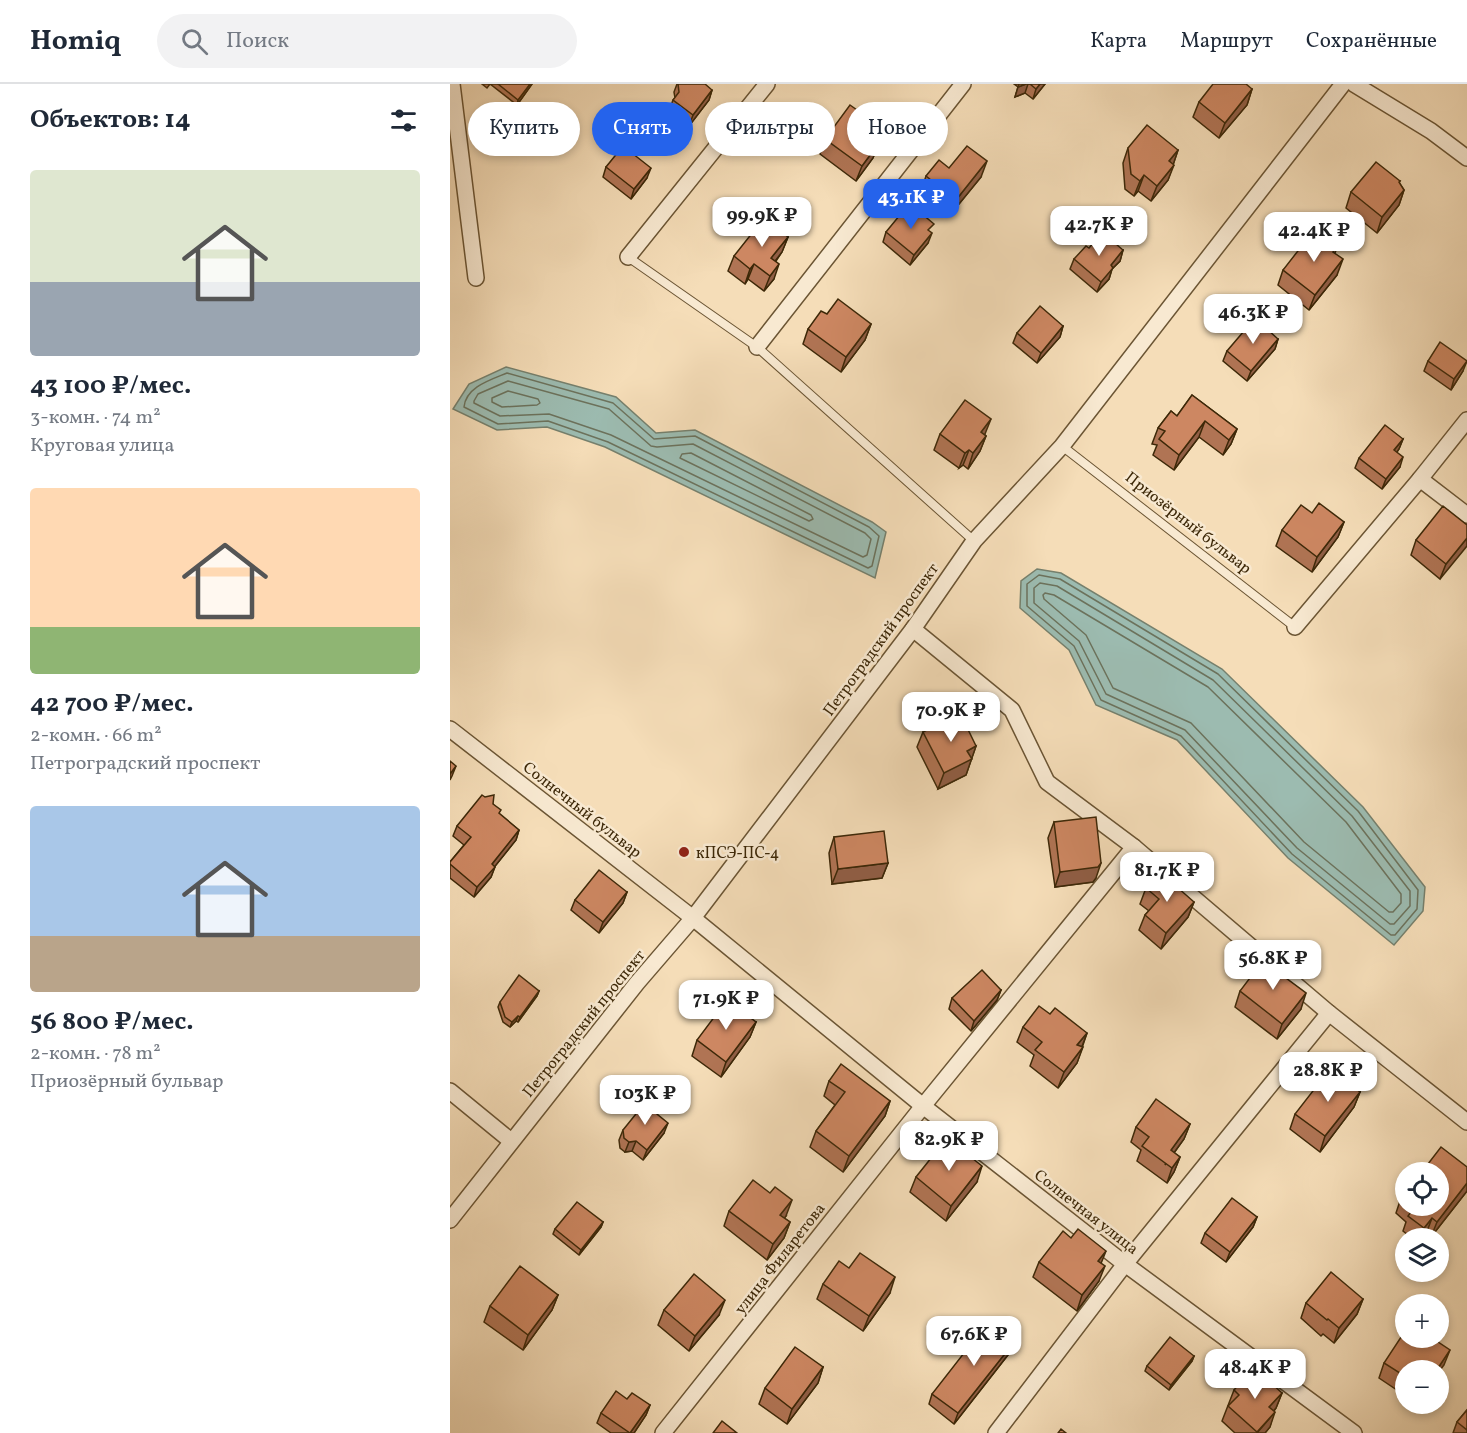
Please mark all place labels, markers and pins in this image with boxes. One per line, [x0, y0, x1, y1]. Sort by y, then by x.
pin: 43.1K ₽ [856, 179, 966, 230]
pin: 99.9K ₽ [707, 197, 817, 248]
pin: 42.7K ₽ [1044, 206, 1154, 257]
pin: 42.4K ₽ [1259, 212, 1369, 263]
pin: 46.3K ₽ [1198, 294, 1308, 345]
pin: 70.9K ₽ [896, 692, 1006, 743]
place label: кПСЭ-ПС-4 [696, 843, 779, 865]
marker: кПСЭ-ПС-4 [677, 845, 691, 859]
pin: 81.7K ₽ [1112, 852, 1222, 903]
pin: 56.8K ₽ [1218, 940, 1328, 991]
pin: 71.9K ₽ [671, 980, 781, 1031]
pin: 28.8K ₽ [1273, 1052, 1383, 1103]
pin: 103K ₽ [596, 1075, 694, 1126]
pin: 82.9K ₽ [894, 1121, 1004, 1172]
pin: 67.6K ₽ [919, 1316, 1029, 1367]
pin: 48.4K ₽ [1200, 1349, 1310, 1400]

